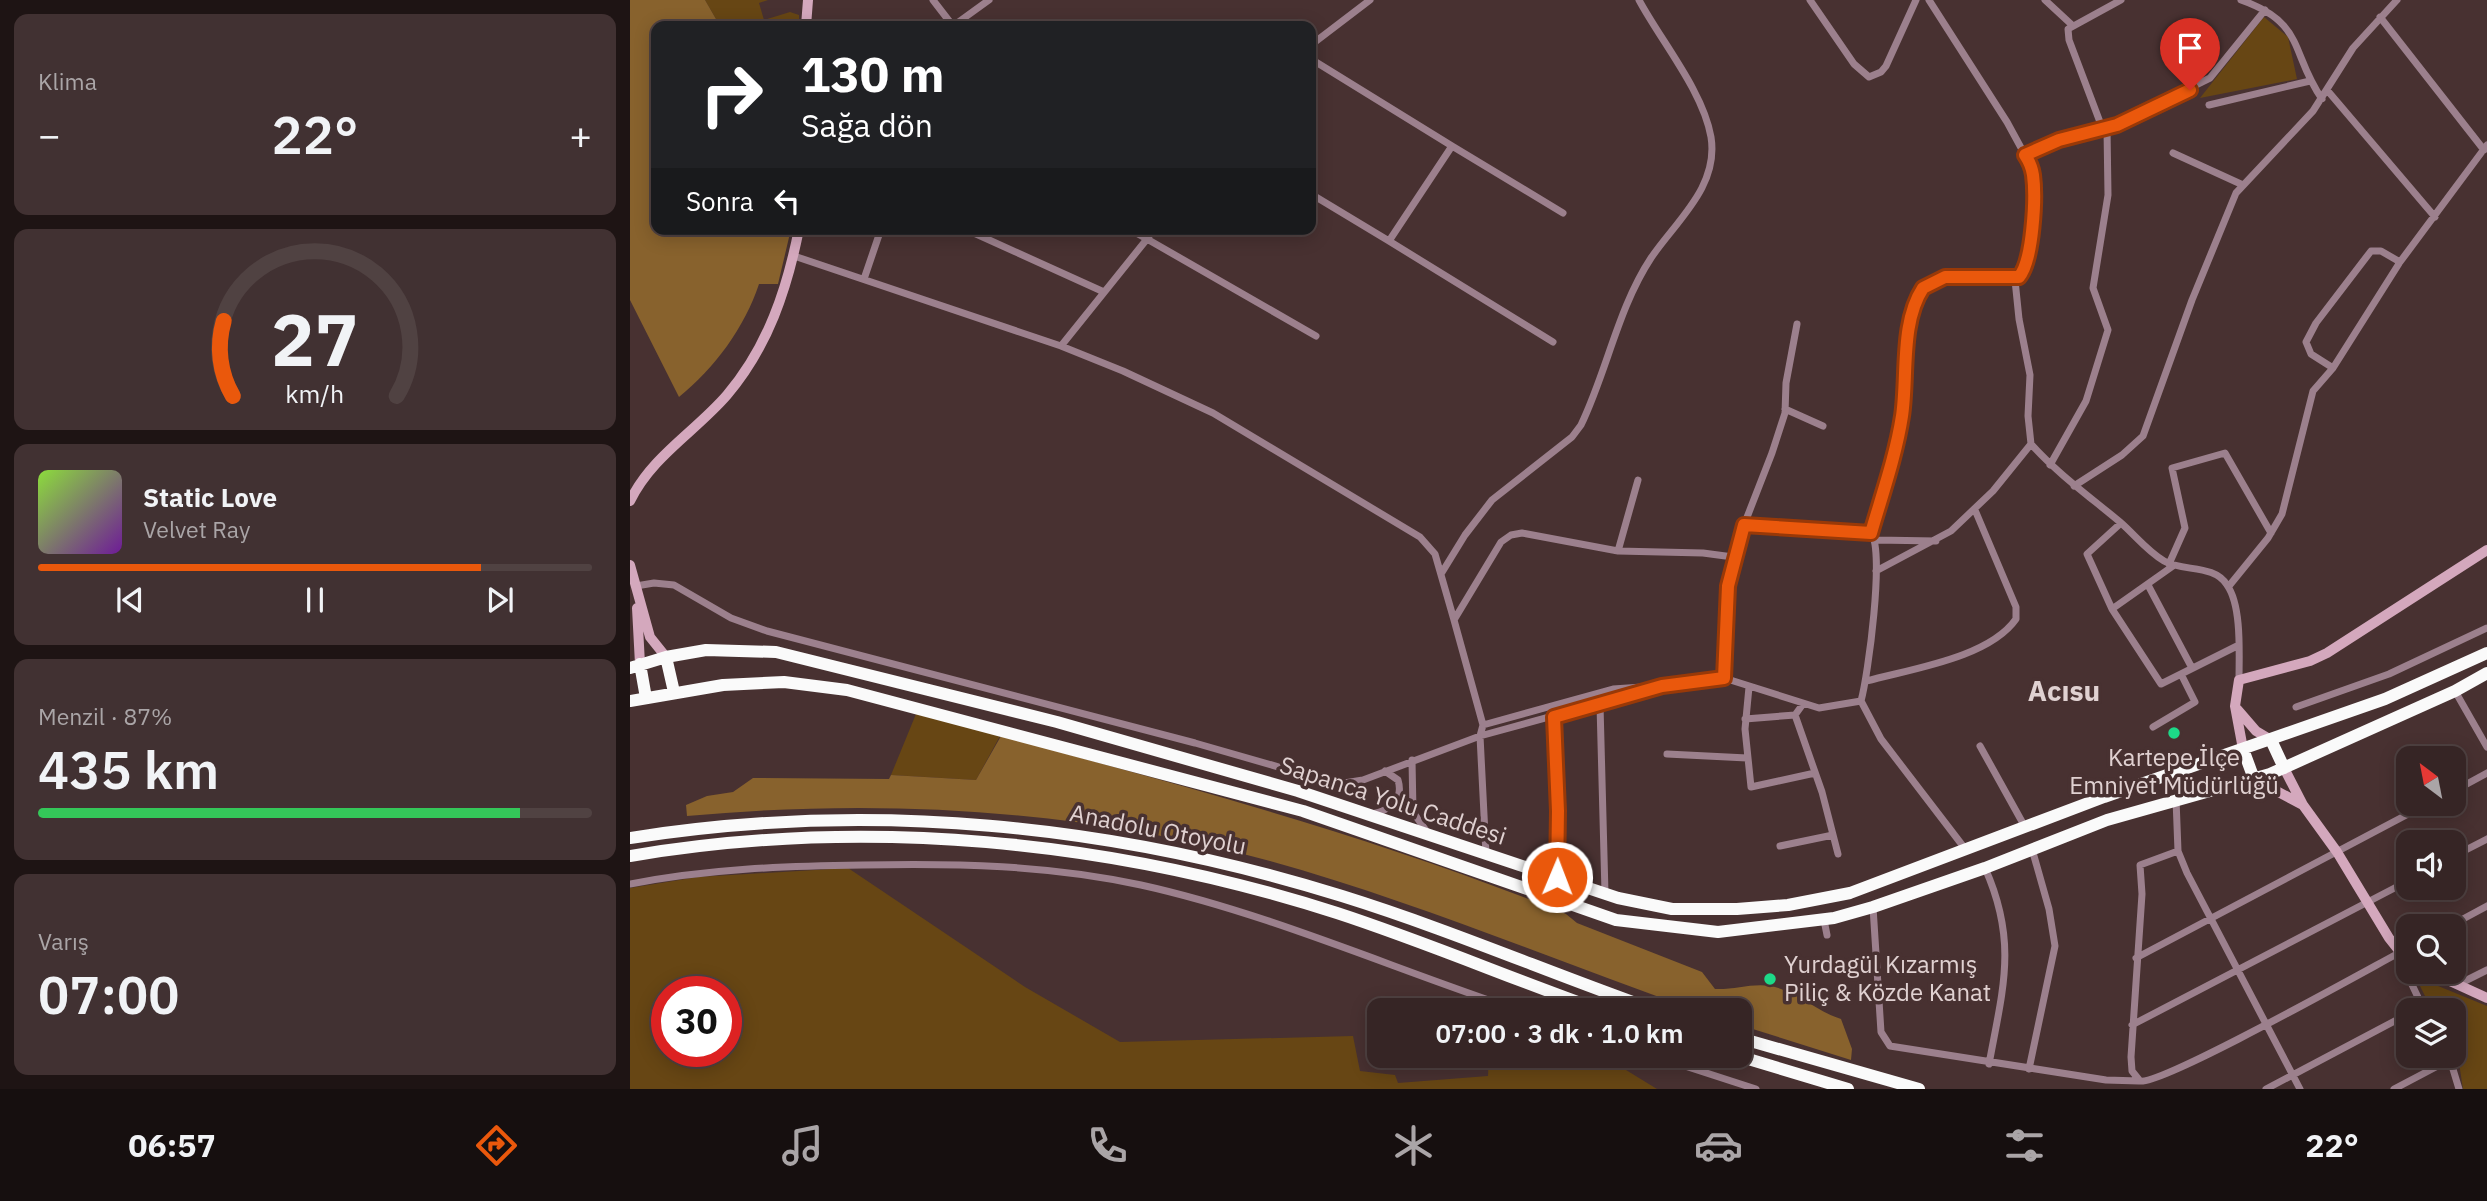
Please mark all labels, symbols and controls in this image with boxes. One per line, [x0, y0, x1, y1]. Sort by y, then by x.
pin [2160, 18, 2220, 90]
icon: arrive [2171, 29, 2209, 67]
text: 130 m [801, 42, 945, 105]
icon: right [686, 49, 777, 140]
text: Klima [38, 66, 97, 96]
text: 22° [272, 101, 358, 168]
text: Sağa dön [801, 104, 933, 146]
text: − [38, 110, 61, 159]
text: + [569, 110, 592, 159]
icon: left [768, 182, 806, 220]
text: Sonra [686, 184, 754, 218]
text: 27 [271, 291, 359, 386]
text: km/h [286, 376, 344, 409]
text: Static Love [143, 480, 277, 514]
text: Velvet Ray [143, 514, 250, 544]
icon: previous [111, 581, 149, 619]
icon: pause [296, 581, 334, 619]
icon: next [481, 581, 519, 619]
district label: Acısu [2028, 672, 2100, 709]
text: Menzil · 87% [38, 701, 172, 731]
marker: Kartepe İlçe Emniyet Müdürlüğü [2166, 725, 2182, 741]
text: 435 km [38, 736, 219, 803]
place label: Kartepe İlçe Emniyet Müdürlüğü [2069, 741, 2279, 801]
north arrow [2396, 746, 2466, 816]
map controls [2396, 746, 2466, 1068]
street label: Sapanca Yolu Caddesi [1276, 748, 1511, 852]
street label: Anadolu Otoyolu [1067, 796, 1249, 862]
button: sound [2396, 830, 2466, 900]
position arrow [1520, 840, 1594, 914]
button: search [2396, 914, 2466, 984]
text: Varış [38, 926, 89, 956]
place label: Yurdagül Kızarmış Piliç & Közde Kanat [1784, 948, 1991, 1008]
text: 07:00 [38, 961, 179, 1028]
marker: Yurdagül Kızarmış Piliç & Közde Kanat [1762, 971, 1778, 987]
speed limit sign: 30 [651, 976, 742, 1067]
button: layers [2396, 998, 2466, 1068]
text: 07:00 · 3 dk · 1.0 km [1435, 1016, 1684, 1050]
icon: directions [472, 1121, 521, 1170]
icon: music [778, 1121, 827, 1170]
icon: phone [1083, 1121, 1132, 1170]
icon: climate [1389, 1121, 1438, 1170]
icon: car [1694, 1121, 1743, 1170]
icon: filters [2000, 1121, 2049, 1170]
text: 06:57 [128, 1124, 216, 1166]
text: 22° [2305, 1124, 2359, 1166]

